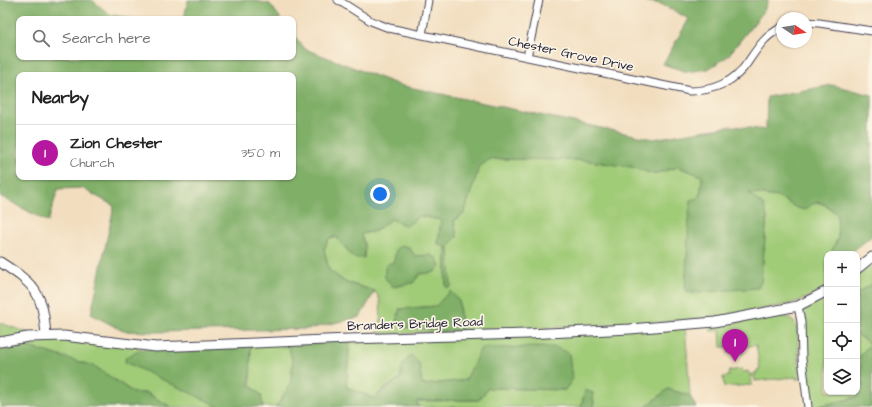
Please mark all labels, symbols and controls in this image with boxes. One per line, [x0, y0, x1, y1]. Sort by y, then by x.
north arrow [776, 12, 812, 48]
search box [16, 16, 296, 60]
icon: search [30, 27, 52, 49]
text: Search here [62, 28, 151, 49]
street label: Chester Grove Drive [507, 32, 635, 76]
text: Nearby [32, 86, 89, 110]
text: Zion Chester [70, 133, 162, 154]
text: 1 [44, 144, 46, 162]
text: 350 m [241, 144, 280, 162]
text: Church [70, 154, 114, 172]
your location [370, 184, 390, 204]
map controls [824, 251, 860, 395]
button: + [824, 251, 860, 287]
button: − [824, 287, 860, 323]
street label: Branders Bridge Road [347, 313, 484, 336]
button: locate [824, 323, 860, 359]
pin: 1 [722, 329, 748, 362]
button: layers [824, 359, 860, 395]

